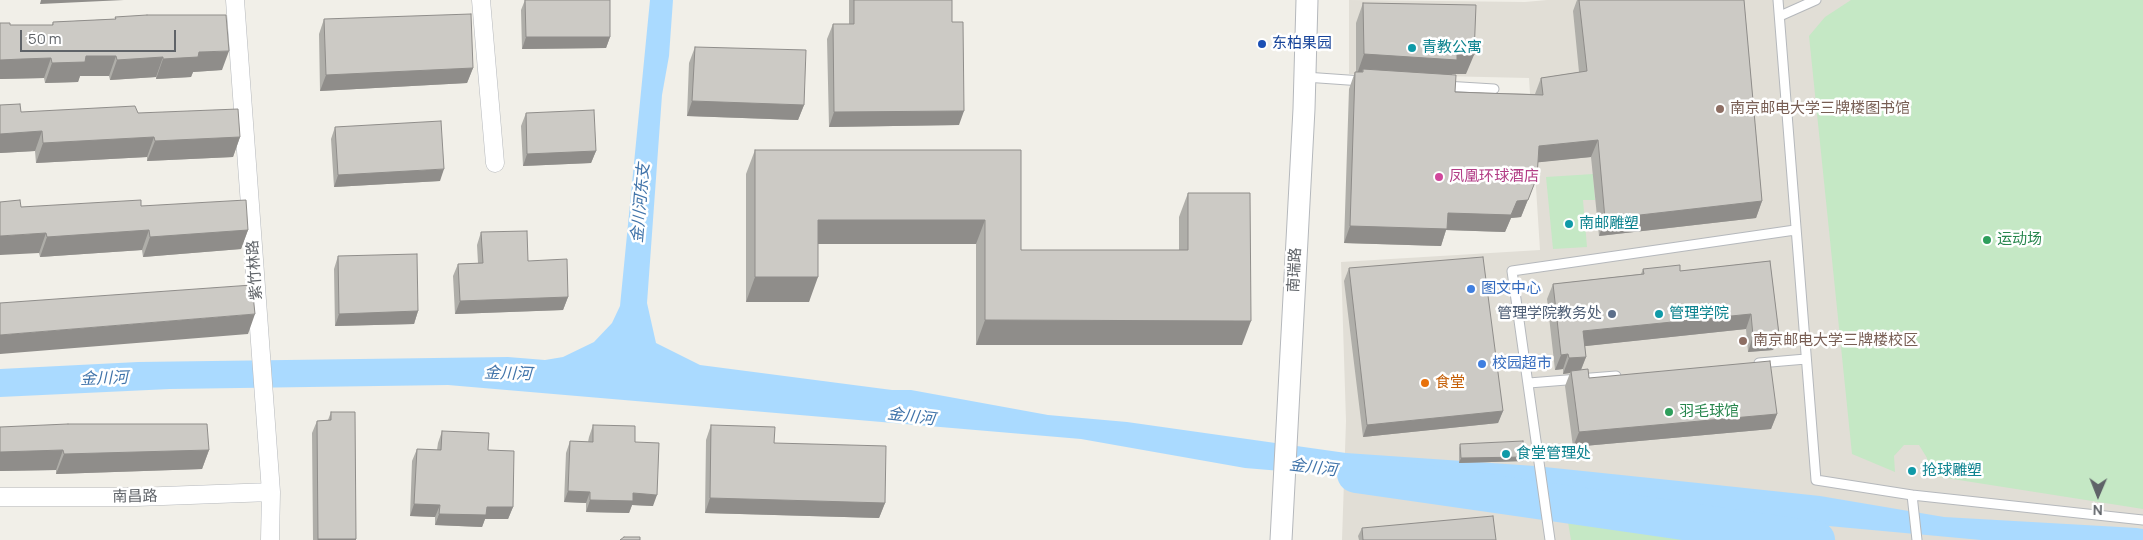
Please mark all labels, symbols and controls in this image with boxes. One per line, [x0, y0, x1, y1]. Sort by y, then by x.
scale bar [22, 20, 179, 52]
text: 50 m [28, 28, 62, 49]
place label: 东柏果园 [1272, 35, 1332, 53]
marker: 东柏果园 [1256, 38, 1268, 50]
place label: 青教公寓 [1422, 39, 1482, 57]
marker: 青教公寓 [1406, 42, 1418, 54]
place label: 南京邮电大学三牌楼图书馆 [1730, 100, 1910, 118]
marker: 南京邮电大学三牌楼图书馆 [1714, 103, 1726, 115]
water label: 金川河东支 [628, 162, 654, 244]
place label: 凤凰环球酒店 [1449, 168, 1539, 186]
marker: 凤凰环球酒店 [1433, 171, 1445, 183]
place label: 南邮雕塑 [1579, 215, 1639, 233]
marker: 南邮雕塑 [1563, 218, 1575, 230]
place label: 运动场 [1997, 231, 2042, 249]
marker: 运动场 [1981, 234, 1993, 246]
street label: 紫竹林路 [244, 239, 266, 301]
street label: 南瑞路 [1285, 247, 1305, 293]
place label: 图文中心 [1481, 280, 1541, 298]
marker: 图文中心 [1465, 283, 1477, 295]
place label: 管理学院教务处 [1497, 305, 1602, 323]
place label: 管理学院 [1669, 305, 1729, 323]
marker: 管理学院教务处 [1606, 308, 1618, 320]
marker: 管理学院 [1653, 308, 1665, 320]
place label: 南京邮电大学三牌楼校区 [1753, 332, 1918, 350]
marker: 南京邮电大学三牌楼校区 [1737, 335, 1749, 347]
place label: 校园超市 [1492, 355, 1552, 373]
marker: 校园超市 [1476, 358, 1488, 370]
water label: 金川河 [484, 364, 532, 384]
water label: 金川河 [80, 369, 128, 389]
place label: 食堂 [1435, 374, 1465, 392]
marker: 食堂 [1419, 377, 1431, 389]
place label: 羽毛球馆 [1679, 403, 1739, 421]
water label: 金川河 [886, 405, 936, 429]
marker: 羽毛球馆 [1663, 406, 1675, 418]
place label: 食堂管理处 [1516, 445, 1591, 463]
marker: 食堂管理处 [1500, 448, 1512, 460]
water label: 金川河 [1288, 456, 1338, 480]
place label: 抢球雕塑 [1922, 462, 1982, 480]
marker: 抢球雕塑 [1906, 465, 1918, 477]
north arrow [2073, 470, 2123, 520]
street label: 南昌路 [112, 488, 158, 506]
text: N [2093, 501, 2103, 520]

